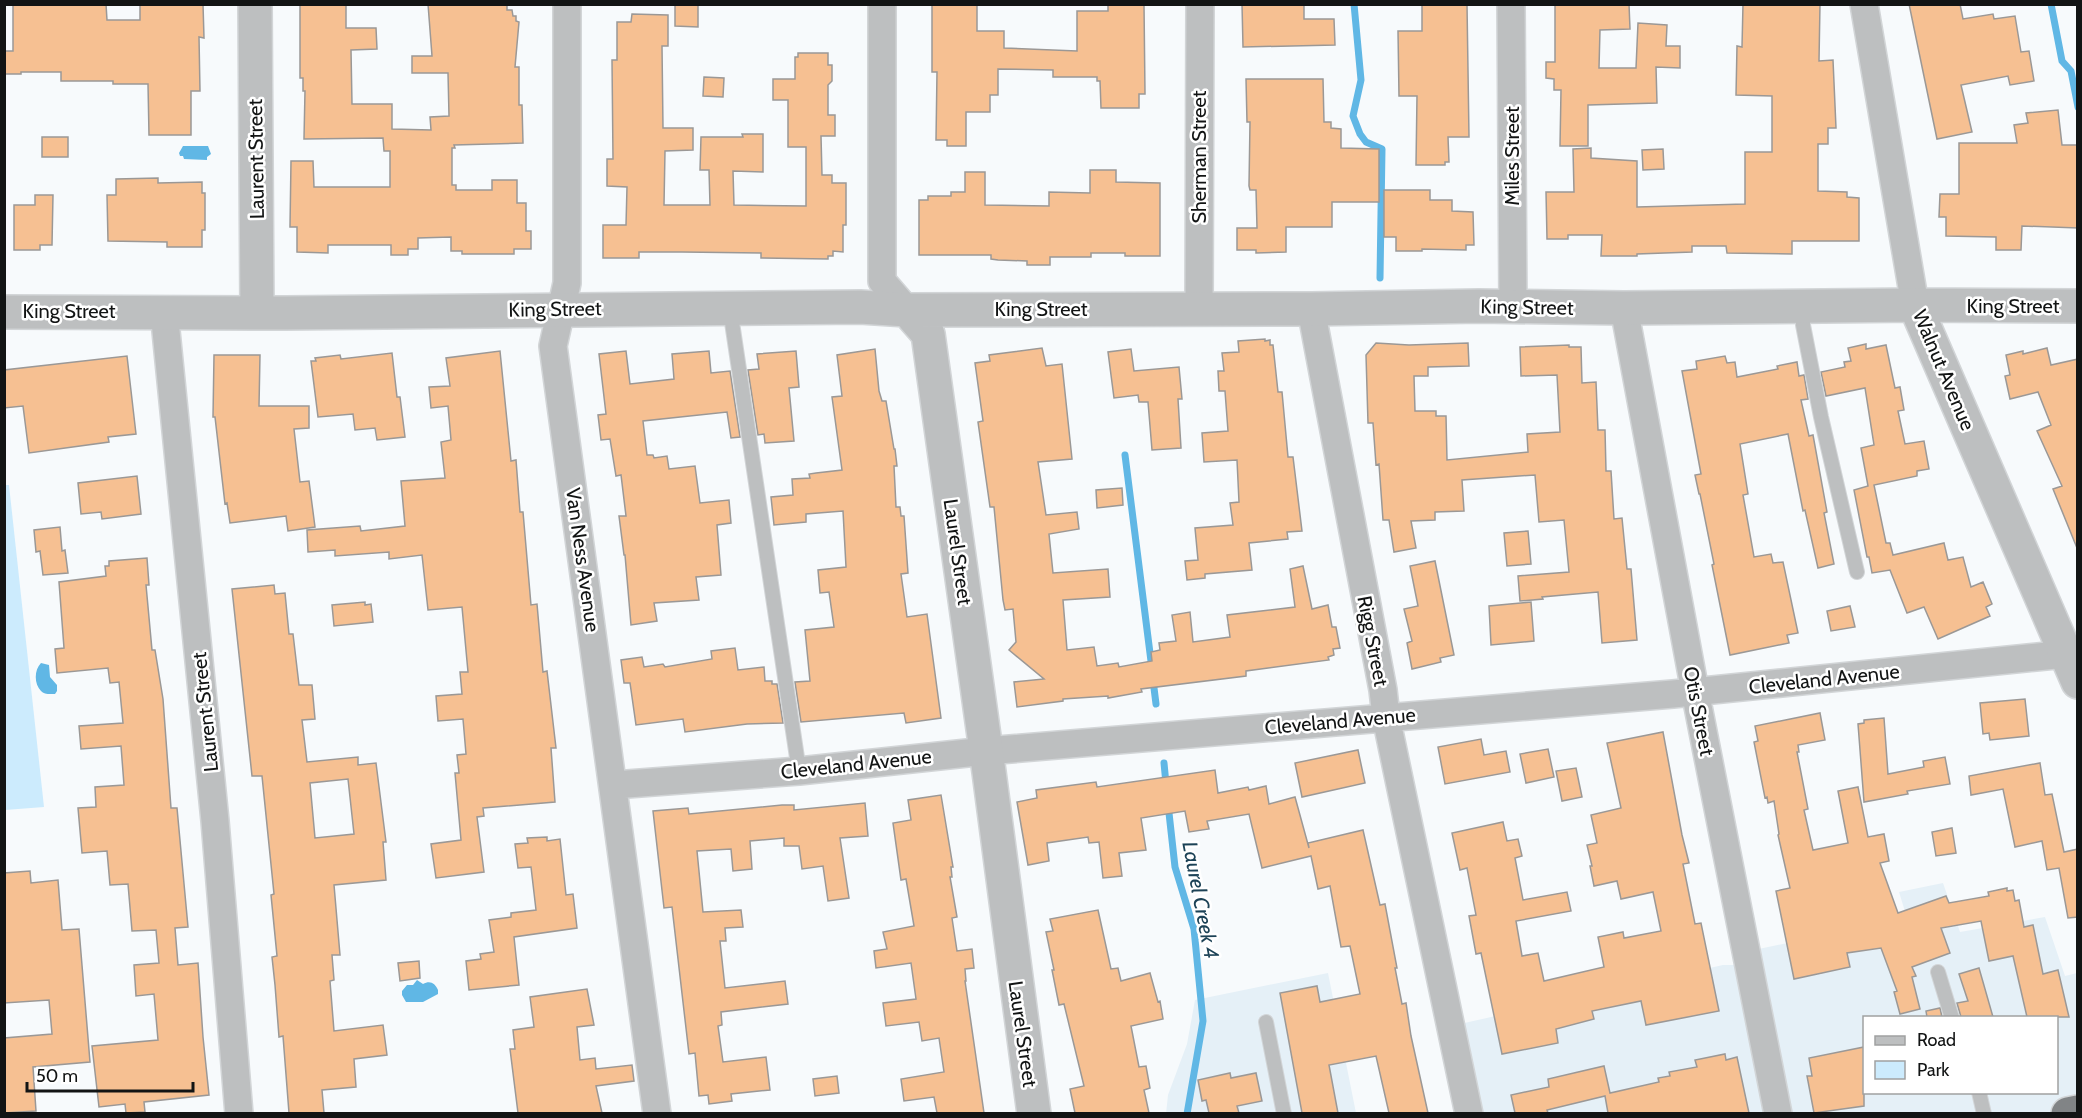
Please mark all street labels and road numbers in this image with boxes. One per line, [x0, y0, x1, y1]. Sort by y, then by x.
street label: Sherman Street [1187, 90, 1211, 224]
street label: Laurent Street [243, 99, 269, 219]
street label: Miles Street [1500, 106, 1524, 206]
street label: King Street [1480, 294, 1574, 320]
street label: King Street [1966, 294, 2060, 318]
street label: King Street [508, 296, 602, 322]
street label: King Street [994, 297, 1088, 321]
street label: King Street [22, 299, 116, 323]
street label: Walnut Avenue [1908, 306, 1980, 434]
street label: Van Ness Avenue [561, 486, 605, 634]
street label: Laurel Street [939, 497, 977, 607]
street label: Rigg Street [1352, 594, 1394, 689]
street label: Laurent Street [187, 651, 223, 773]
street label: Cleveland Avenue [1747, 659, 1901, 699]
street label: Otis Street [1679, 664, 1719, 758]
street label: Cleveland Avenue [1263, 702, 1417, 740]
street label: Cleveland Avenue [779, 744, 933, 784]
street label: Laurel Street [1004, 979, 1042, 1089]

